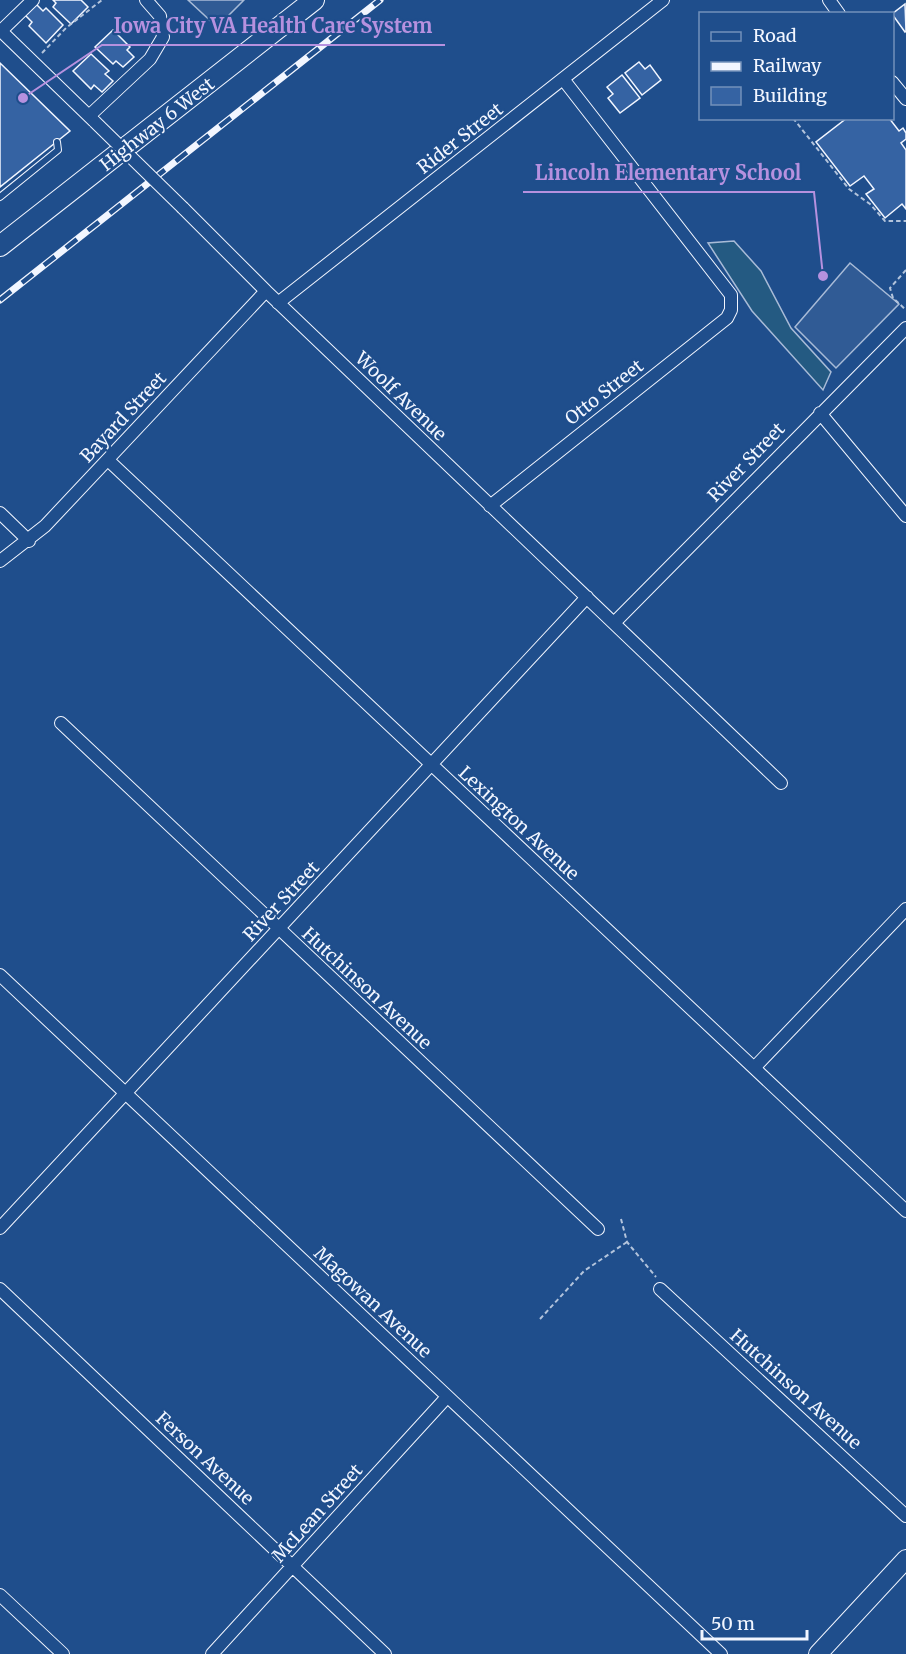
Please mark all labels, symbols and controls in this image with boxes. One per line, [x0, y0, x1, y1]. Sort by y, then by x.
callout: Iowa City VA Health Care System [102, 7, 445, 45]
legend [699, 12, 894, 120]
text: Iowa City VA Health Care System [114, 13, 432, 38]
text: Road [753, 24, 797, 47]
text: Railway [753, 54, 822, 77]
street label: Highway 6 West [95, 72, 219, 176]
text: Building [753, 84, 827, 107]
street label: Rider Street [413, 97, 507, 179]
callout: Lincoln Elementary School [523, 154, 814, 192]
text: Lincoln Elementary School [535, 160, 802, 185]
street label: Woolf Avenue [350, 346, 452, 445]
street label: Otto Street [560, 354, 648, 430]
street label: Bayard Street [75, 367, 171, 467]
street label: River Street [703, 418, 789, 506]
street label: Lexington Avenue [454, 761, 584, 885]
street label: River Street [238, 856, 324, 946]
street label: Hutchinson Avenue [297, 922, 437, 1054]
street label: Magowan Avenue [309, 1242, 437, 1362]
street label: Hutchinson Avenue [726, 1324, 866, 1454]
street label: Ferson Avenue [151, 1407, 259, 1509]
street label: McLean Street [267, 1459, 367, 1567]
scale bar [702, 1603, 807, 1641]
text: 50 m [711, 1612, 755, 1635]

